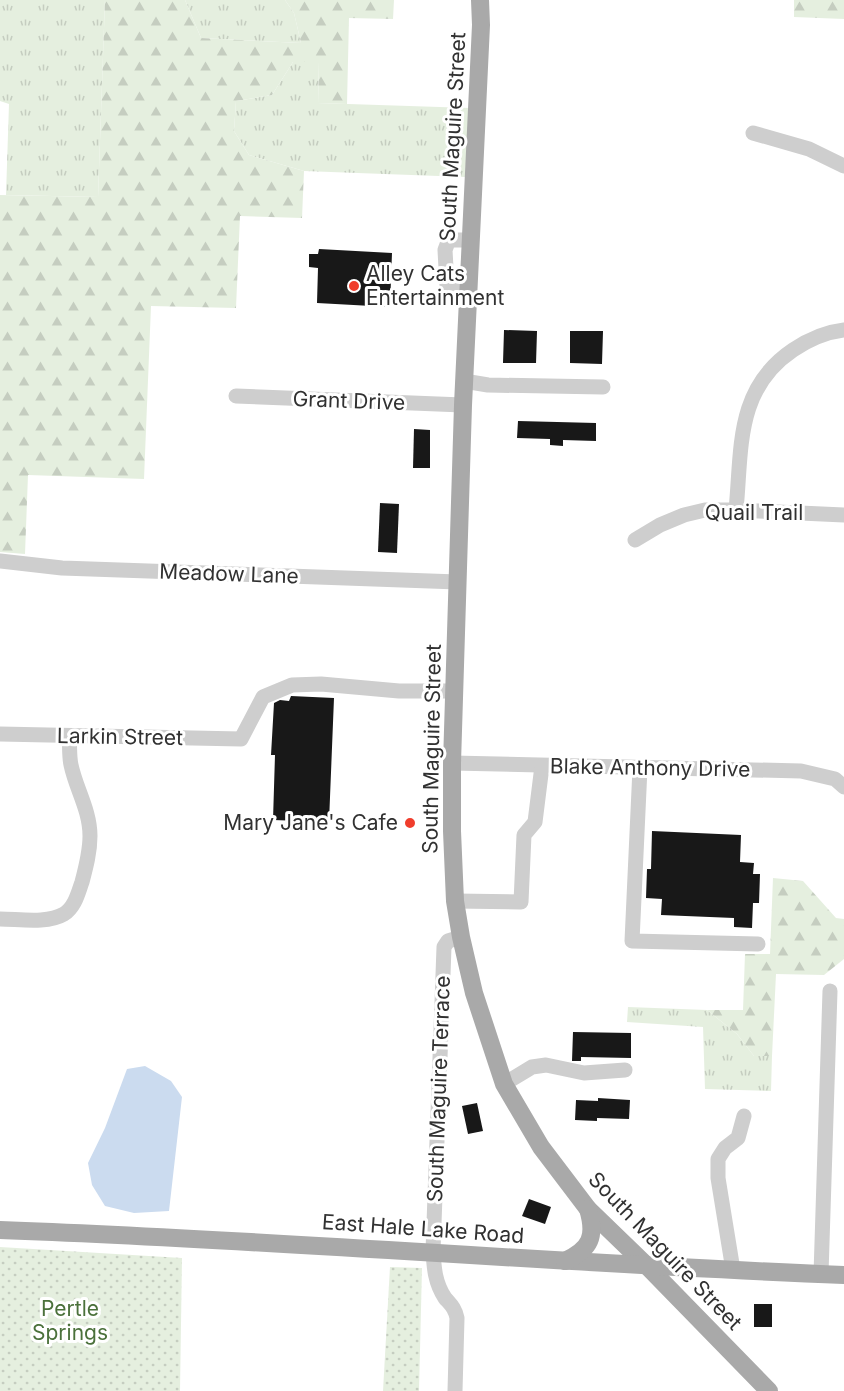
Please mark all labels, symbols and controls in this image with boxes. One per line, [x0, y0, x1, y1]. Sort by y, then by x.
street label: South Maguire Street [435, 31, 470, 242]
place label: Alley Cats Entertainment [366, 261, 504, 310]
marker: Alley Cats Entertainment [347, 279, 361, 293]
street label: Grant Drive [292, 386, 406, 415]
street label: Quail Trail [705, 500, 803, 525]
street label: Meadow Lane [159, 559, 299, 588]
street label: South Maguire Street [417, 644, 446, 854]
street label: Larkin Street [57, 723, 183, 750]
street label: Blake Anthony Drive [550, 753, 750, 782]
place label: Mary Jane's Cafe [223, 810, 398, 835]
marker: Mary Jane's Cafe [403, 816, 417, 830]
street label: South Maguire Terrace [422, 975, 455, 1203]
street label: South Maguire Street [583, 1167, 747, 1335]
street label: East Hale Lake Road [321, 1209, 525, 1248]
park label: Pertle Springs [32, 1296, 108, 1345]

